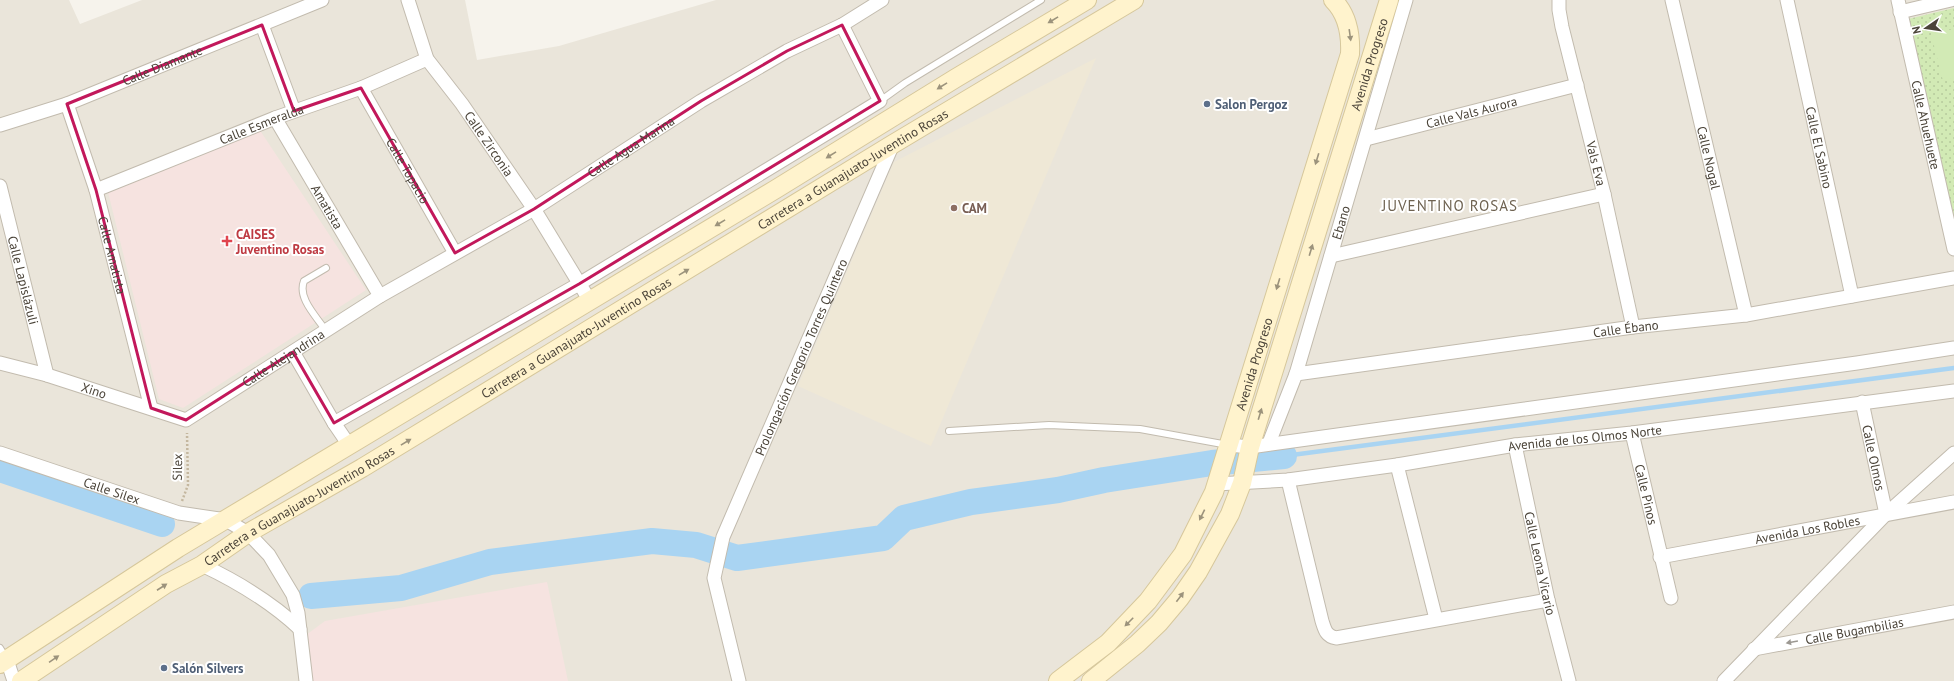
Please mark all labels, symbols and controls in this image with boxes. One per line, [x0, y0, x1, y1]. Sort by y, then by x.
north arrow [1906, 8, 1946, 48]
one-way arrow [1047, 16, 1059, 23]
street label: Avenida Progreso [1347, 16, 1392, 113]
text: N [1909, 25, 1924, 35]
one-way arrow [1347, 28, 1353, 41]
street label: Calle Diamante [120, 42, 205, 90]
street label: Calle Ahuehuete [1907, 79, 1944, 171]
one-way arrow [936, 83, 948, 90]
street label: Calle Vals Aurora [1424, 93, 1519, 132]
place label: Salon Pergoz [1215, 96, 1287, 113]
marker: Salon Pergoz [1202, 99, 1212, 109]
street label: Calle Esmeralda [217, 101, 306, 149]
street label: Carretera a Guanajuato-Juventino Rosas [754, 105, 951, 234]
street label: Calle El Sabino [1802, 105, 1836, 190]
street label: Calle Zirconia [460, 108, 517, 180]
street label: Calle Agua Marina [584, 112, 678, 181]
street label: Calle Nogal [1693, 125, 1724, 191]
street label: Calle Topacio [382, 135, 433, 207]
street label: Vals Eva [1582, 138, 1610, 188]
one-way arrow [826, 151, 836, 159]
one-way arrow [1313, 154, 1319, 166]
street label: Amatista [307, 182, 347, 232]
district label: JUVENTINO ROSAS [1381, 196, 1518, 215]
place label: CAM [962, 200, 987, 217]
marker: CAM [949, 203, 959, 213]
street label: Ebano [1328, 204, 1354, 242]
street label: Calle Amatista [94, 215, 130, 296]
one-way arrow [714, 219, 726, 226]
place label: CAISES Juventino Rosas [235, 226, 325, 258]
street label: Calle Lapislázuli [4, 234, 42, 326]
marker: CAISES Juventino Rosas [221, 235, 233, 247]
one-way arrow [1308, 244, 1314, 256]
street label: Prolongación Gregorio Torres Quintero [751, 256, 851, 458]
one-way arrow [679, 268, 689, 276]
street label: Carretera a Guanajuato-Juventino Rosas [478, 273, 674, 402]
one-way arrow [1275, 278, 1281, 290]
street label: Avenida Progreso [1232, 315, 1277, 412]
street label: Calle Ébano [1592, 316, 1660, 341]
street label: Calle Alejandrina [239, 326, 328, 391]
street label: Xino [79, 379, 109, 403]
one-way arrow [1257, 408, 1263, 420]
street label: Avenida de los Olmos Norte [1507, 421, 1663, 455]
street label: Calle Olmos [1858, 423, 1889, 492]
one-way arrow [401, 438, 411, 446]
street label: Carretera a Guanajuato-Juventino Rosas [201, 442, 398, 570]
street label: Silex [169, 453, 186, 481]
street label: Calle Pinos [1631, 462, 1661, 526]
street label: Calle Silex [81, 474, 142, 508]
one-way arrow [1199, 509, 1205, 521]
street label: Calle Leona Vicario [1520, 510, 1560, 617]
street label: Avenida Los Robles [1754, 512, 1861, 548]
one-way arrow [157, 583, 167, 591]
one-way arrow [1176, 591, 1185, 602]
street label: Calle Bugambilias [1804, 614, 1905, 648]
one-way arrow [1124, 617, 1134, 627]
one-way arrow [1786, 639, 1798, 645]
one-way arrow [49, 655, 59, 663]
place label: Salón Silvers [172, 660, 244, 677]
marker: Salón Silvers [159, 663, 169, 673]

